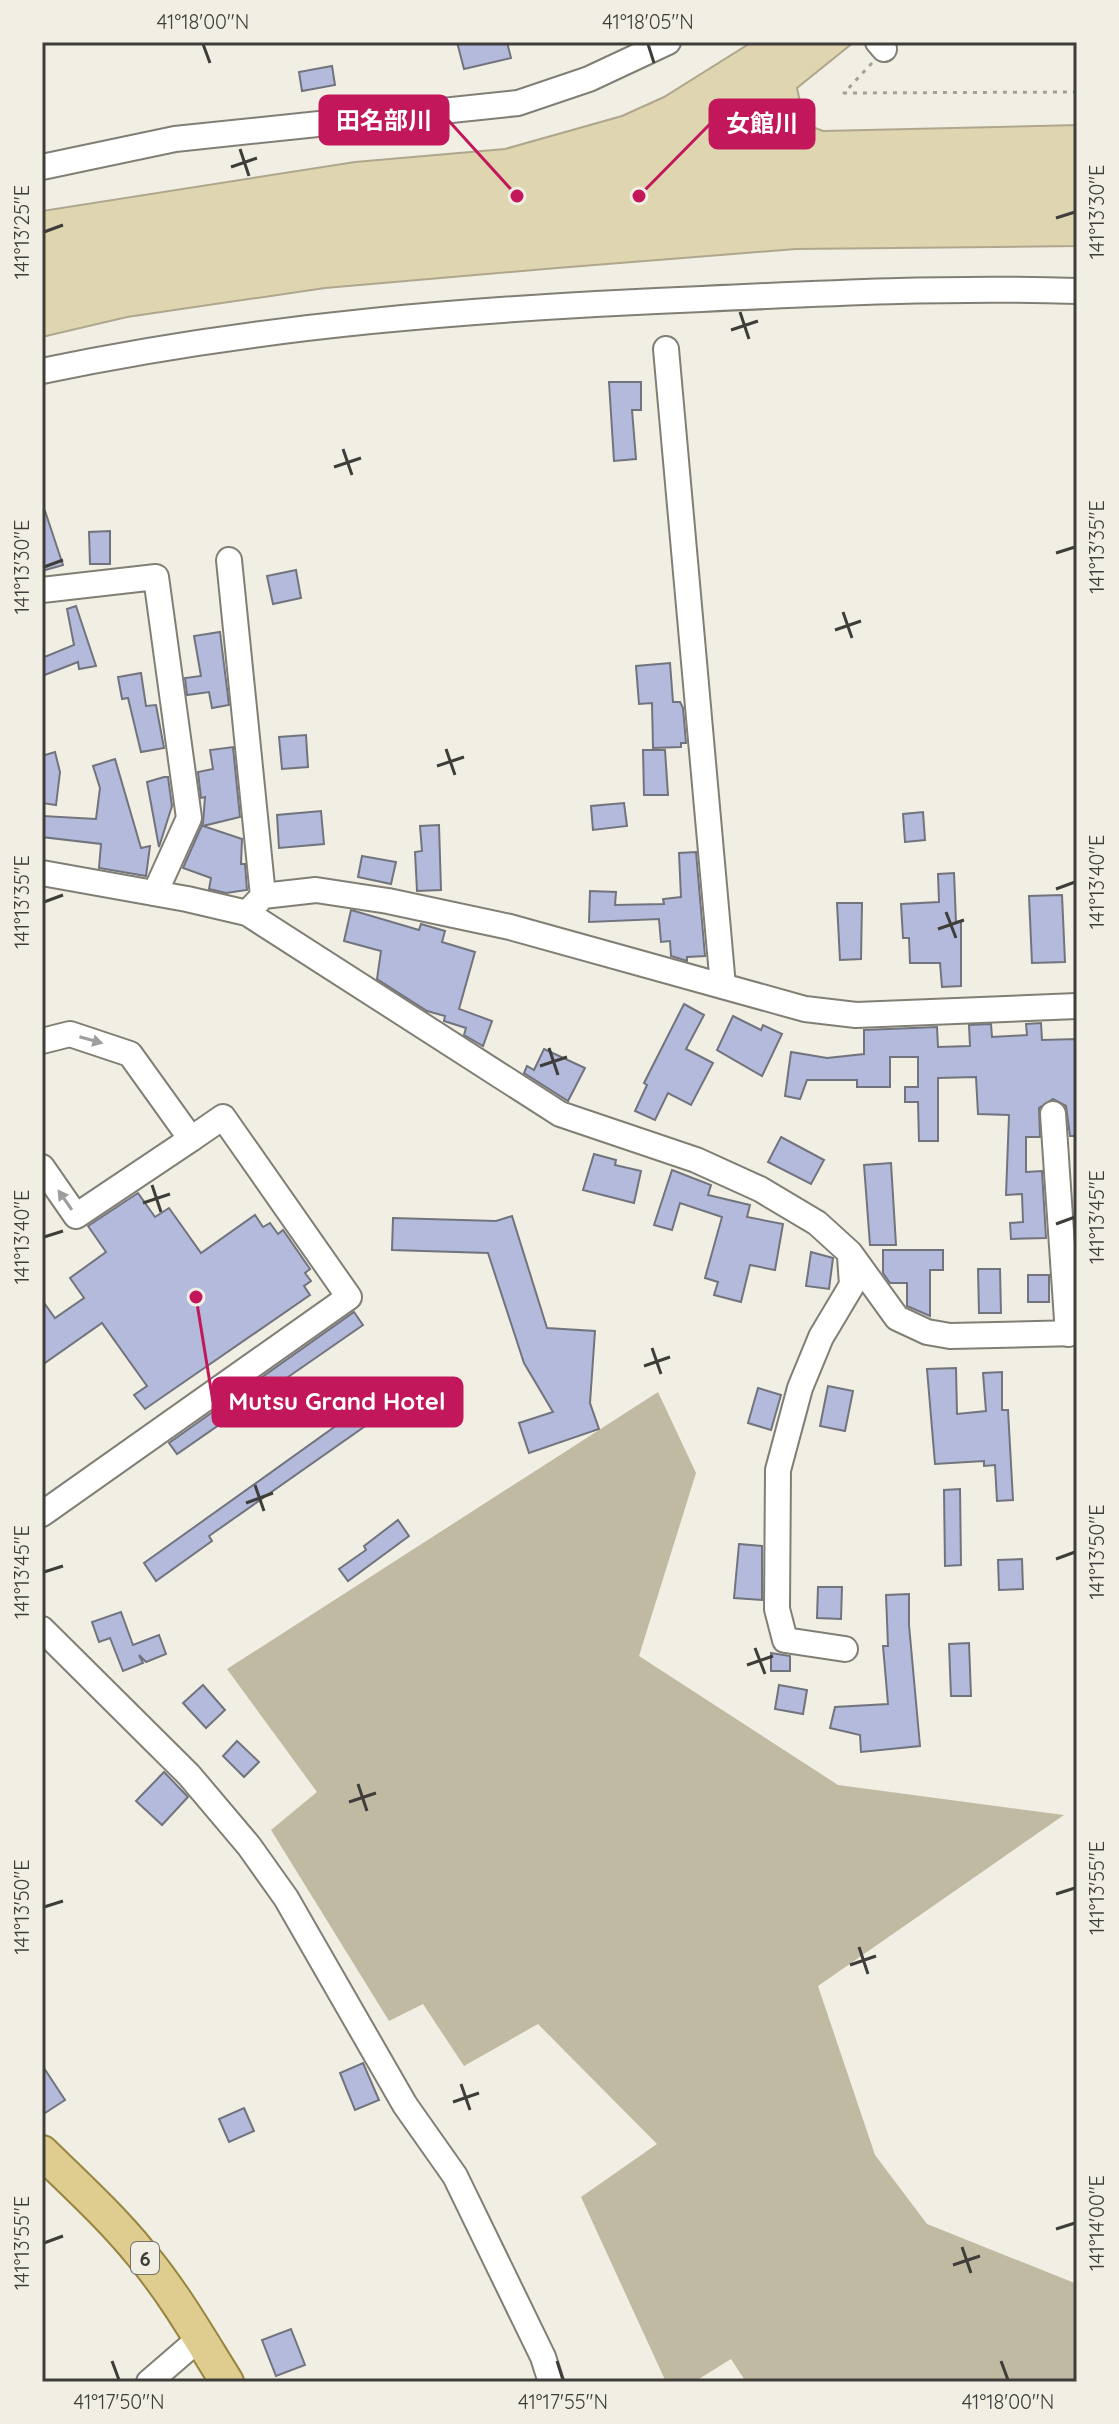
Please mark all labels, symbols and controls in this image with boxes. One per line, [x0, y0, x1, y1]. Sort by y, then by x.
text: 41°18'00"N [157, 9, 249, 34]
text: 41°18'05"N [602, 9, 694, 34]
callout: 田名部川 [320, 96, 448, 144]
callout: 女館川 [710, 100, 814, 148]
text: 田名部川 [336, 105, 432, 135]
text: 女館川 [726, 108, 798, 138]
text: 141°13'30"E [1084, 165, 1109, 259]
text: 141°13'25"E [9, 185, 34, 279]
text: 141°13'35"E [1084, 500, 1109, 594]
text: 141°13'30"E [9, 520, 34, 614]
text: 141°13'40"E [1084, 835, 1109, 929]
text: 141°13'35"E [9, 855, 34, 949]
one-way arrow [79, 1035, 104, 1047]
text: 141°13'45"E [1084, 1170, 1109, 1264]
text: 141°13'40"E [9, 1190, 34, 1284]
one-way arrow [58, 1190, 73, 1211]
callout: Mutsu Grand Hotel [213, 1378, 462, 1426]
text: Mutsu Grand Hotel [229, 1386, 445, 1416]
text: 141°13'50"E [1084, 1504, 1109, 1600]
text: 141°13'45"E [9, 1525, 34, 1619]
text: 141°13'55"E [1084, 1841, 1109, 1935]
text: 141°13'50"E [9, 1859, 34, 1955]
text: 141°14'00"E [1084, 2175, 1109, 2271]
text: 141°13'55"E [9, 2196, 34, 2290]
road number: 6 [131, 2242, 159, 2274]
text: 41°17'50"N [74, 2389, 164, 2414]
text: 41°17'55"N [518, 2389, 608, 2414]
text: 41°18'00"N [962, 2389, 1054, 2414]

